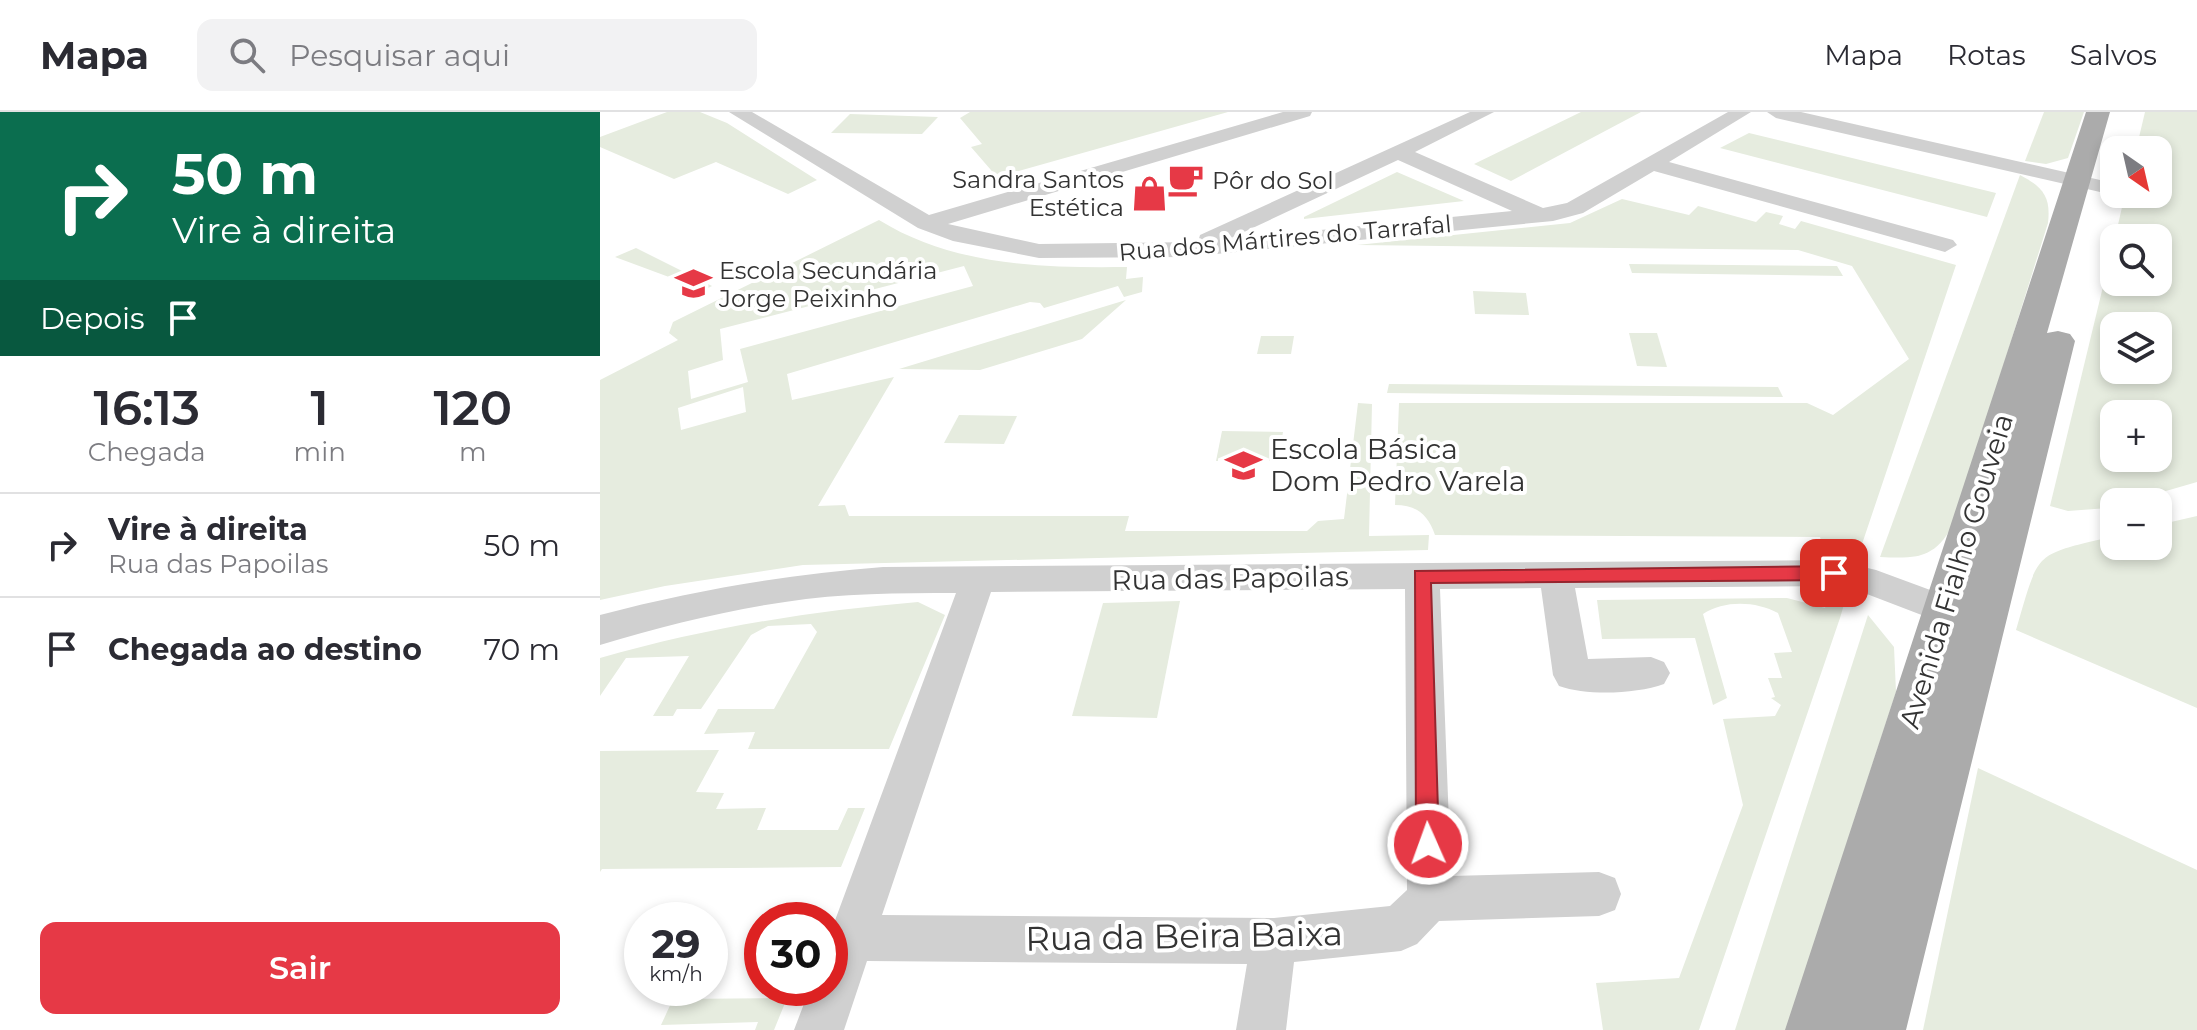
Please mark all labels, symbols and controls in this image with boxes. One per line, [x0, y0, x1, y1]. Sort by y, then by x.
search box [197, 19, 757, 91]
text: Mapa [40, 32, 149, 79]
icon: search [225, 33, 269, 77]
text: Pesquisar aqui [289, 37, 510, 74]
text: Mapa [1824, 38, 1903, 72]
text: Rotas [1947, 38, 2026, 72]
text: Salvos [2070, 38, 2157, 72]
north arrow [2100, 136, 2172, 208]
map controls [2100, 136, 2172, 560]
text: 50 m [172, 140, 318, 208]
icon: right [40, 144, 144, 248]
cafe icon: Pôr do Sol [1167, 161, 1205, 199]
place label: Sandra Santos Estética [952, 165, 1124, 222]
place label: Pôr do Sol [1212, 166, 1334, 195]
shop icon: Sandra Santos Estética [1131, 174, 1169, 212]
text: Vire à direita [172, 208, 396, 252]
street label: Rua dos Mártires do Tarrafal [1117, 209, 1453, 267]
button: search [2100, 224, 2172, 296]
place label: Escola Secundária Jorge Peixinho [718, 256, 937, 313]
school or university icon: Escola Secundária Jorge Peixinho [674, 265, 712, 303]
icon: arrive [161, 296, 205, 340]
text: Depois [40, 300, 145, 337]
button: layers [2100, 312, 2172, 384]
text: 16:13 [94, 379, 200, 437]
text: 1 [310, 379, 329, 437]
text: 120 [434, 379, 512, 437]
button: + [2100, 400, 2172, 472]
street label: Avenida Fialho Gouveia [1892, 410, 2020, 732]
place label: Escola Básica Dom Pedro Varela [1270, 432, 1526, 498]
text: Chegada [88, 436, 206, 468]
text: min [294, 436, 346, 468]
text: m [459, 436, 487, 468]
school or university icon: Escola Básica Dom Pedro Varela [1225, 446, 1263, 484]
button: − [2100, 488, 2172, 560]
text: Vire à direita [108, 511, 308, 548]
icon: right [40, 523, 84, 567]
text: 50 m [483, 527, 560, 564]
pin [1800, 539, 1868, 607]
text: Rua das Papoilas [108, 548, 328, 580]
icon: arrive [1812, 551, 1856, 595]
street label: Rua das Papoilas [1111, 559, 1349, 597]
icon: arrive [40, 627, 84, 671]
text: Chegada ao destino [108, 631, 422, 668]
text: 70 m [483, 631, 560, 668]
position arrow [1386, 802, 1470, 886]
speed limit sign: 30 [744, 902, 848, 1006]
street label: Rua da Beira Baixa [1025, 912, 1343, 960]
text: 29 [651, 919, 701, 968]
button: Sair [40, 922, 560, 1014]
text: km/h [649, 962, 703, 986]

